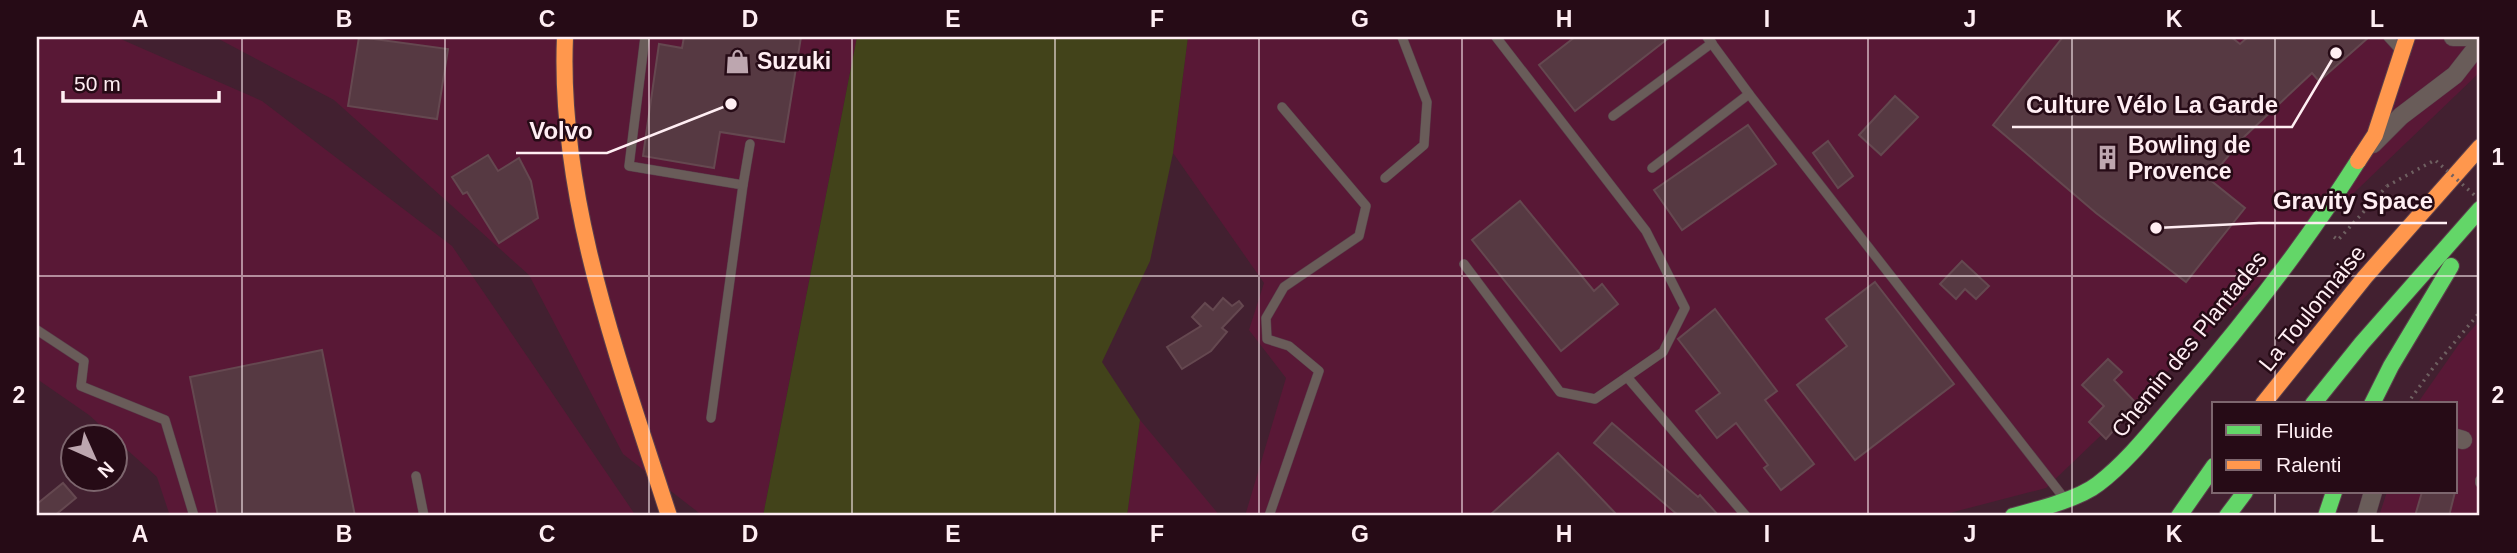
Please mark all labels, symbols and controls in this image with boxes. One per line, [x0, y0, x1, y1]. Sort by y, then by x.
text: A [132, 6, 148, 32]
text: B [336, 6, 352, 32]
text: C [539, 6, 555, 32]
text: D [742, 6, 758, 32]
text: E [945, 6, 961, 32]
text: F [1150, 6, 1164, 32]
text: G [1351, 6, 1369, 32]
text: H [1556, 6, 1572, 32]
text: I [1764, 6, 1770, 32]
text: J [1964, 6, 1976, 32]
text: K [2166, 6, 2183, 32]
text: L [2370, 6, 2384, 32]
shop icon: Suzuki [723, 47, 751, 75]
place label: Suzuki [757, 48, 831, 74]
scale bar [63, 60, 219, 104]
text: 50 m [74, 72, 121, 95]
callout: Culture Vélo La Garde [2012, 82, 2292, 127]
text: Culture Vélo La Garde [2026, 91, 2278, 118]
callout: Volvo [516, 108, 607, 153]
text: Volvo [529, 117, 593, 144]
place label: Bowling de Provence [2128, 132, 2251, 184]
text: 1 [13, 144, 26, 170]
building icon: Bowling de Provence [2094, 144, 2122, 172]
text: 1 [2492, 144, 2505, 170]
callout: Gravity Space [2259, 178, 2447, 223]
text: Gravity Space [2273, 187, 2433, 214]
street label: La Toulonnaise [2253, 240, 2371, 376]
street label: Chemin des Plantades [2106, 246, 2272, 442]
text: 2 [13, 382, 25, 408]
text: 2 [2492, 382, 2504, 408]
legend [2212, 402, 2458, 494]
text: Fluide [2276, 419, 2333, 442]
north arrow [60, 424, 130, 494]
text: Ralenti [2276, 453, 2341, 476]
text: N [93, 457, 118, 482]
text: A [132, 521, 148, 547]
text: B [336, 521, 352, 547]
text: C [539, 521, 555, 547]
text: D [742, 521, 758, 547]
text: E [945, 521, 961, 547]
text: F [1150, 521, 1164, 547]
text: G [1351, 521, 1369, 547]
text: H [1556, 521, 1572, 547]
text: I [1764, 521, 1770, 547]
text: J [1964, 521, 1976, 547]
text: K [2166, 521, 2183, 547]
text: L [2370, 521, 2384, 547]

